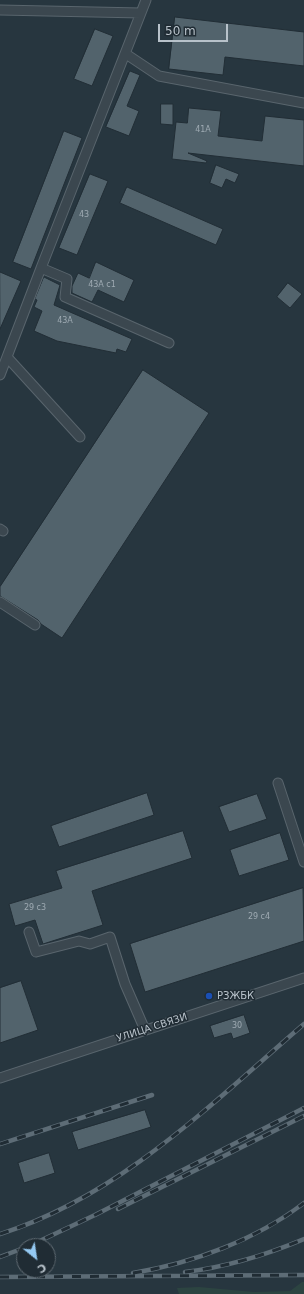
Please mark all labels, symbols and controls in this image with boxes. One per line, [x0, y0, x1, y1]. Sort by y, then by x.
scale bar [160, 16, 230, 42]
text: 50 m [165, 24, 196, 38]
house number: 41А [195, 125, 211, 135]
house number: 43 [79, 210, 89, 220]
house number: 43А с1 [88, 280, 116, 290]
house number: 43А [57, 316, 73, 326]
house number: 29 с3 [24, 903, 46, 913]
house number: 29 с4 [248, 912, 270, 922]
place label: РЗЖБК [217, 990, 254, 1002]
marker: РЗЖБК [204, 991, 214, 1001]
street label: УЛИЦА СВЯЗИ [115, 1011, 189, 1045]
house number: 30 [232, 1021, 242, 1031]
north arrow [16, 1238, 56, 1278]
text: С [35, 1260, 49, 1276]

